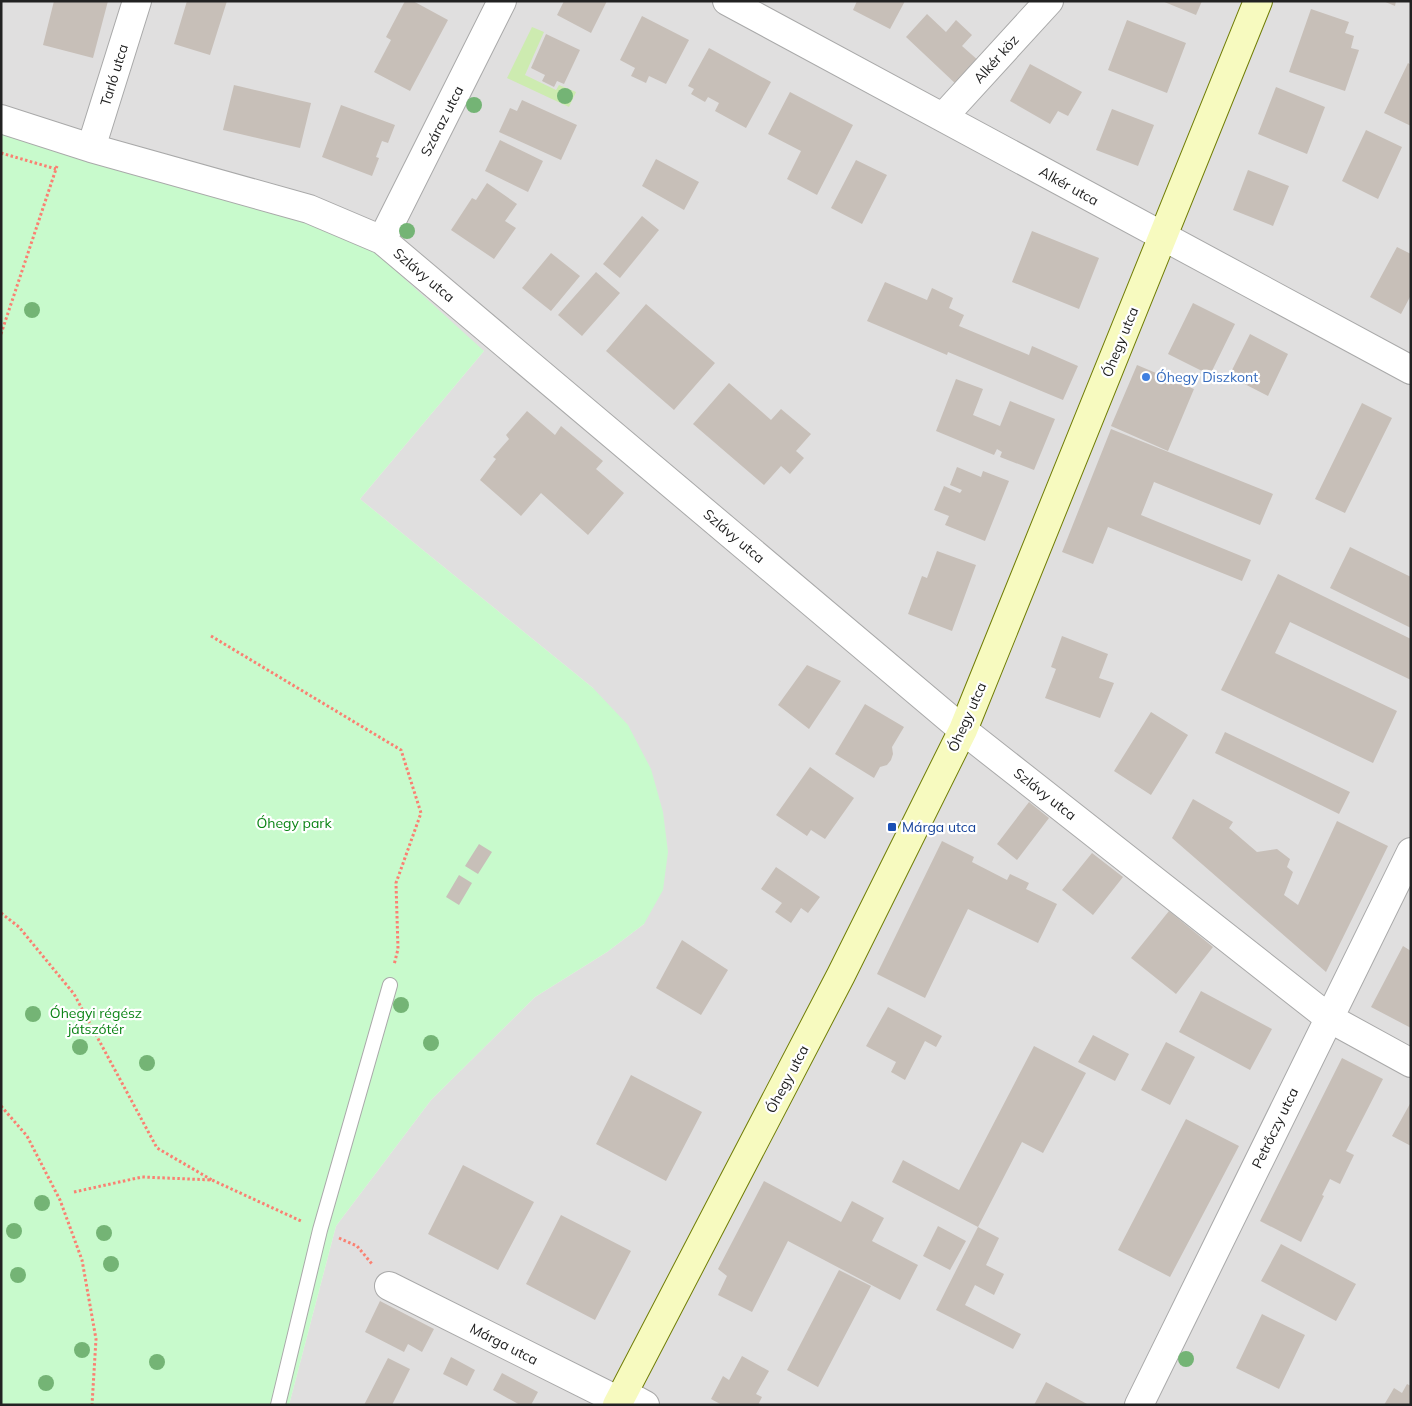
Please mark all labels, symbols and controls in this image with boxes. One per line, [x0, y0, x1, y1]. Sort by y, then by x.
street label: Alkér köz [969, 31, 1023, 87]
street label: Tarló utca [96, 42, 132, 108]
street label: Száraz utca [417, 83, 467, 159]
street label: Alkér utca [1036, 162, 1102, 210]
street label: Szlávy utca [390, 244, 458, 306]
street label: Óhegy utca [1098, 304, 1142, 380]
place label: Óhegy Diszkont [1156, 368, 1258, 386]
marker: Óhegy Diszkont [1140, 371, 1152, 383]
street label: Szlávy utca [700, 505, 768, 567]
street label: Óhegy utca [944, 679, 990, 755]
street label: Szlávy utca [1010, 764, 1080, 824]
park label: Óhegy park [256, 814, 332, 832]
place label: Márga utca [902, 818, 976, 836]
marker: Márga utca [886, 821, 898, 833]
park label: Óhegyi régész játszótér [50, 1004, 142, 1038]
street label: Óhegy utca [762, 1042, 812, 1116]
street label: Petrőczy utca [1248, 1085, 1302, 1171]
street label: Márga utca [467, 1319, 541, 1369]

